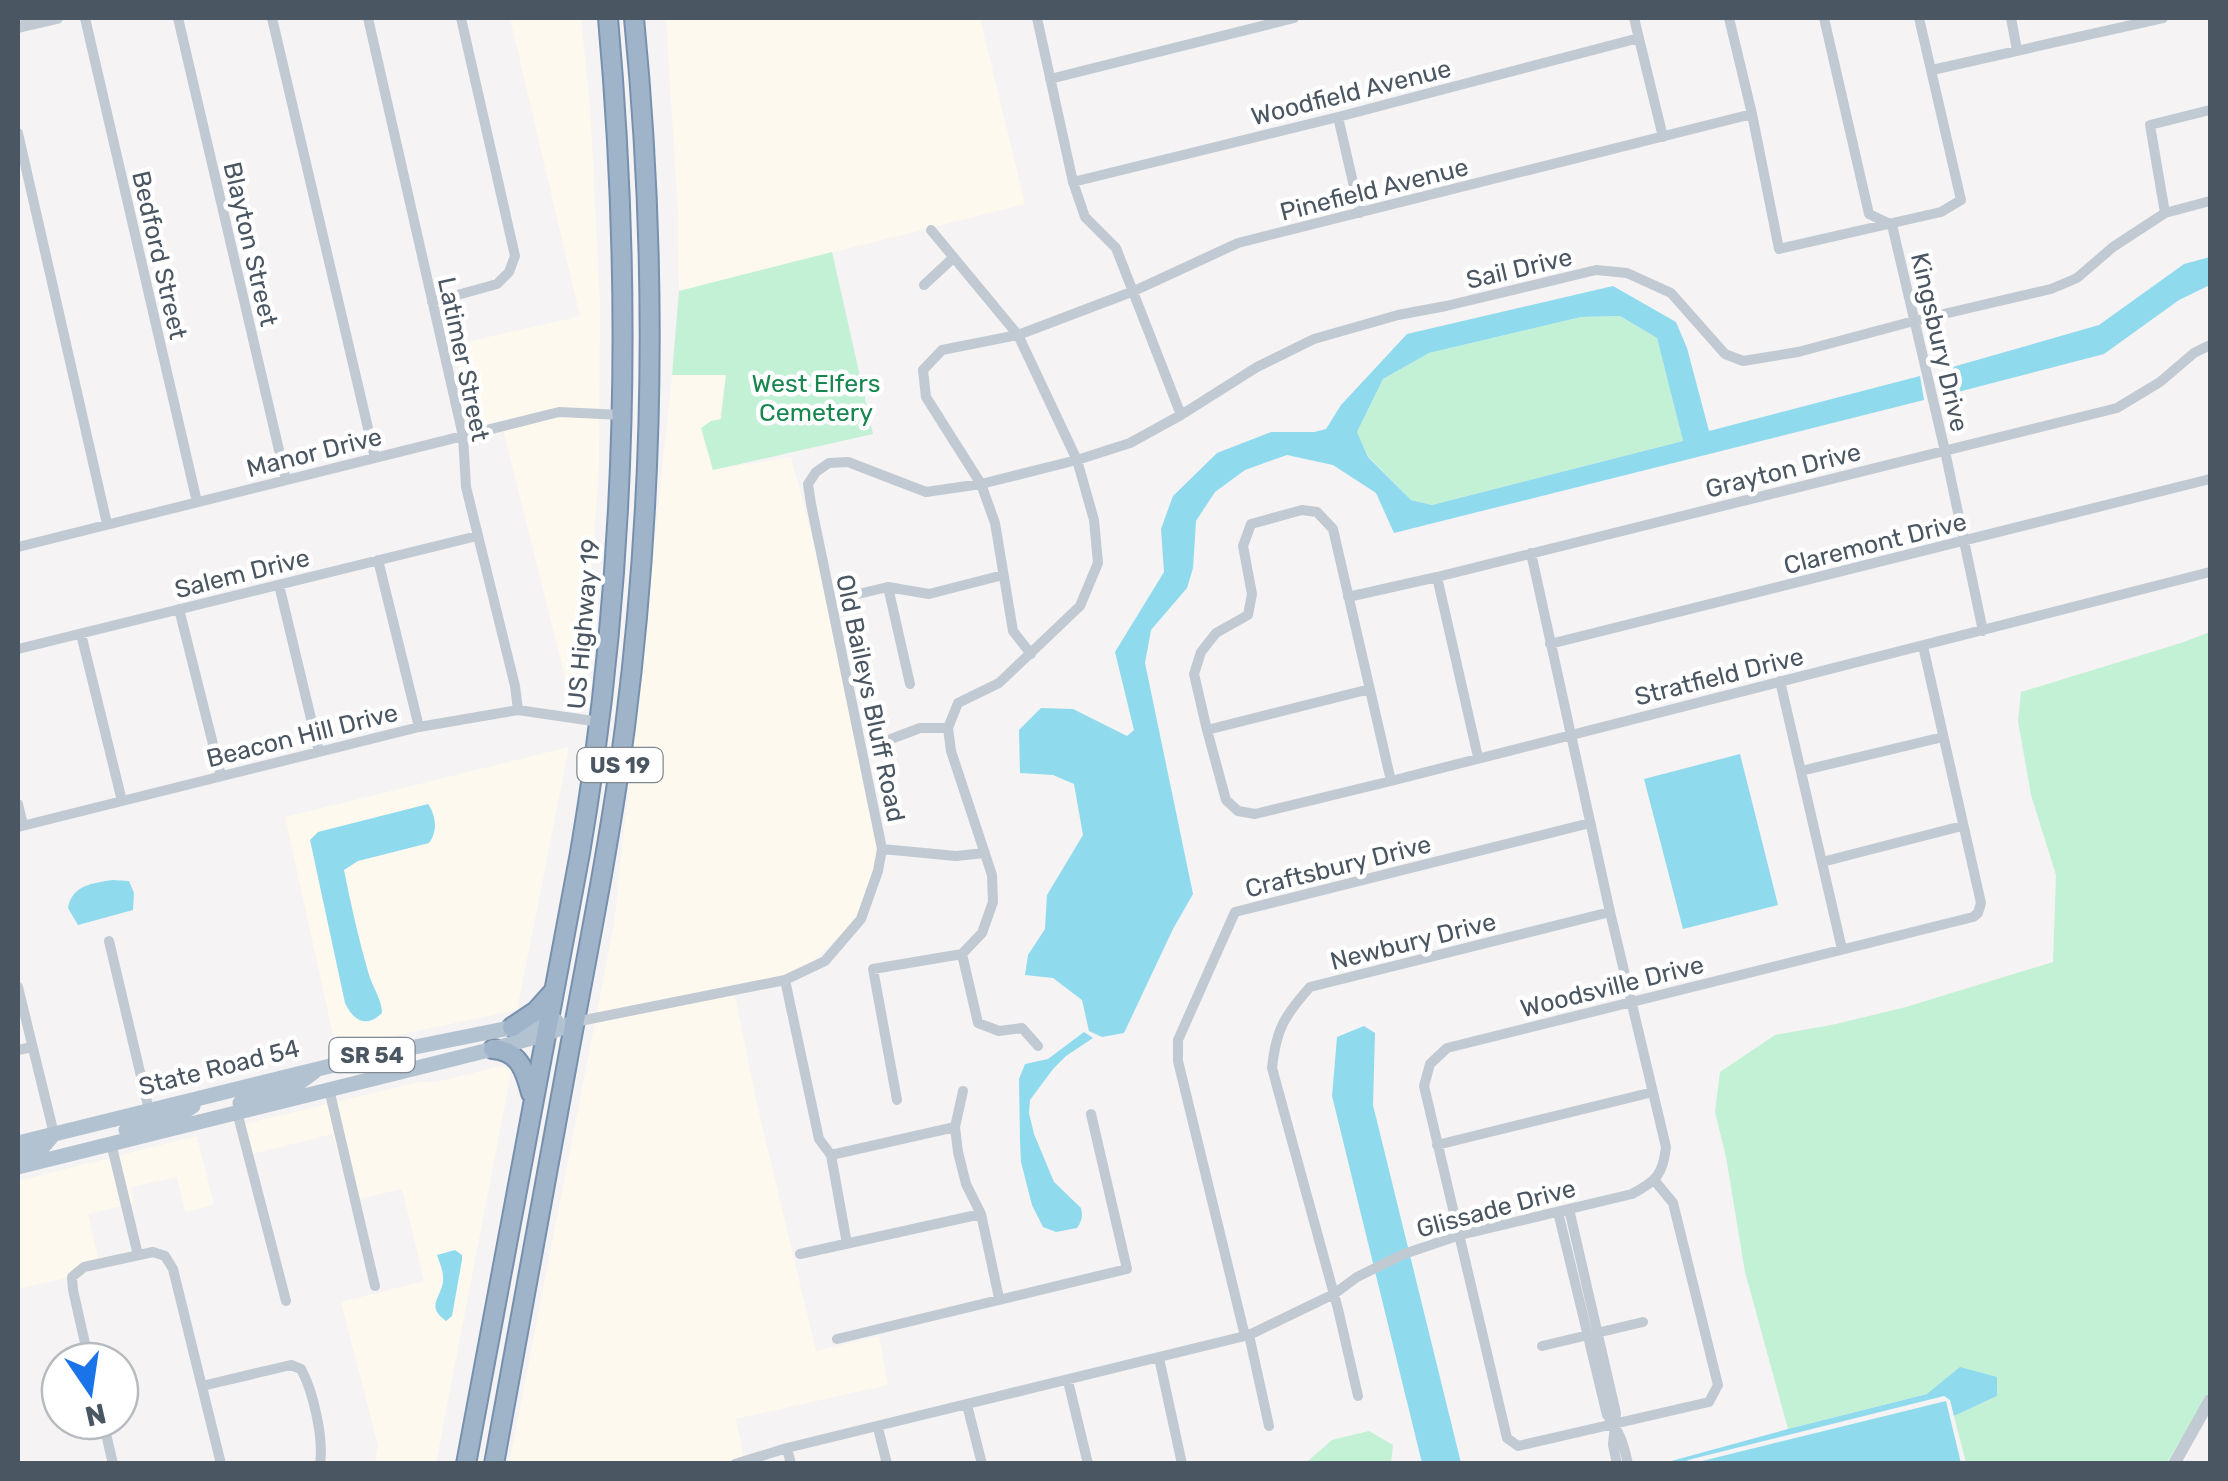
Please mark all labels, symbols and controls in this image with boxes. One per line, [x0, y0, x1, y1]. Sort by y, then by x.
street label: Woodfield Avenue [1248, 54, 1454, 131]
street label: Pinefield Avenue [1277, 152, 1471, 227]
street label: Blayton Street [218, 159, 284, 329]
street label: Bedford Street [126, 168, 193, 342]
street label: Sail Drive [1463, 242, 1575, 295]
street label: Kingsbury Drive [1905, 250, 1974, 434]
street label: Latimer Street [432, 274, 495, 444]
park label: West Elfers Cemetery [752, 369, 881, 427]
street label: Manor Drive [243, 422, 385, 483]
street label: Grayton Drive [1702, 437, 1864, 504]
street label: Claremont Drive [1781, 507, 1970, 580]
street label: US Highway 19 [562, 538, 605, 711]
street label: Salem Drive [172, 543, 313, 604]
street label: Old Baileys Bluff Road [830, 572, 911, 825]
street label: Stratfield Drive [1632, 641, 1807, 711]
street label: Beacon Hill Drive [203, 698, 401, 773]
road number: US 19 [578, 748, 662, 782]
street label: Craftsbury Drive [1242, 829, 1434, 904]
street label: Newbury Drive [1327, 907, 1499, 976]
street label: Woodsville Drive [1518, 950, 1707, 1023]
street label: State Road 54 [136, 1033, 303, 1101]
road number: SR 54 [330, 1038, 414, 1072]
street label: Glissade Drive [1413, 1173, 1579, 1244]
north arrow [40, 1341, 140, 1441]
text: N [82, 1397, 109, 1433]

